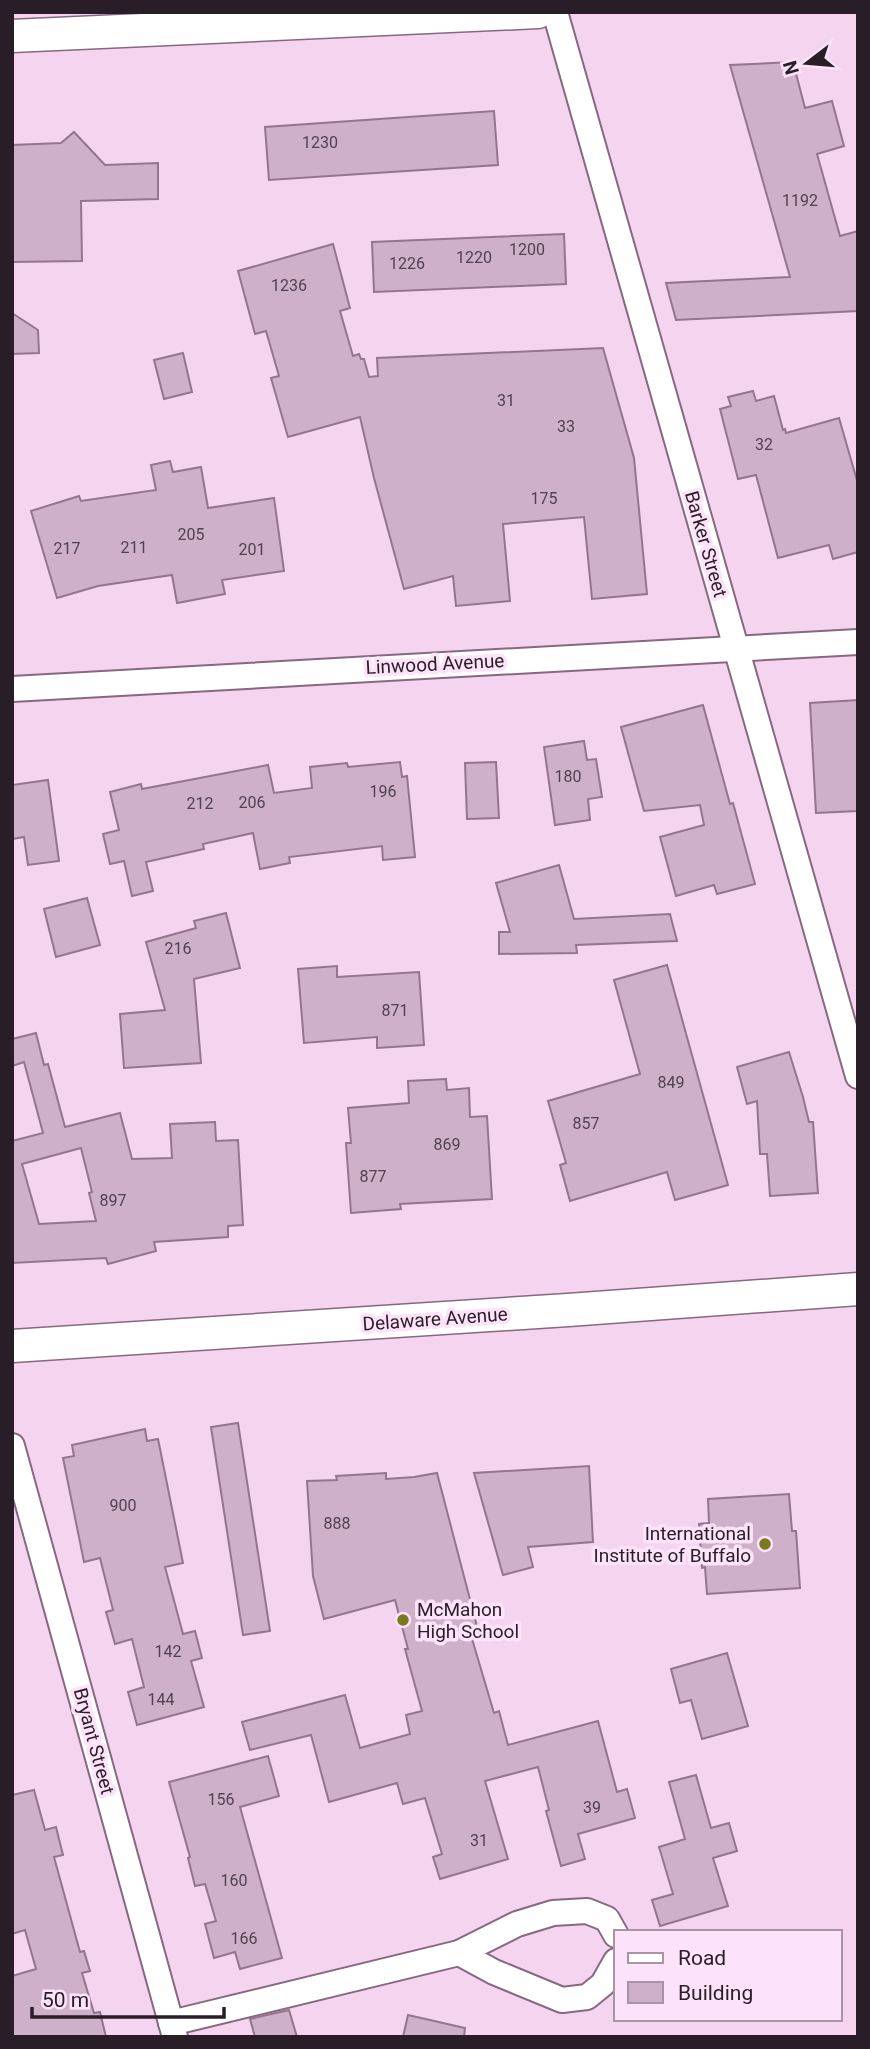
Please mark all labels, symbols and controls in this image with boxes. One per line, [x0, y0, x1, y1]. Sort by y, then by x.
north arrow [772, 28, 842, 98]
text: N [778, 58, 804, 77]
house number: 1230 [302, 133, 338, 152]
house number: 1192 [782, 191, 818, 210]
house number: 1200 [509, 240, 545, 259]
house number: 1220 [456, 248, 492, 267]
house number: 1226 [389, 254, 425, 273]
house number: 1236 [271, 276, 307, 295]
house number: 31 [497, 391, 515, 410]
house number: 33 [557, 417, 575, 436]
house number: 32 [755, 435, 773, 454]
street label: Barker Street [680, 488, 732, 600]
house number: 175 [531, 489, 557, 508]
house number: 205 [178, 525, 204, 544]
house number: 211 [121, 538, 147, 557]
house number: 217 [54, 539, 80, 558]
house number: 201 [239, 540, 265, 559]
street label: Linwood Avenue [365, 649, 505, 679]
house number: 180 [555, 767, 581, 786]
house number: 196 [370, 782, 396, 801]
house number: 206 [239, 793, 265, 812]
house number: 212 [187, 794, 213, 813]
house number: 216 [165, 939, 191, 958]
house number: 871 [382, 1001, 408, 1020]
house number: 849 [658, 1073, 684, 1092]
house number: 857 [573, 1114, 599, 1133]
house number: 869 [434, 1135, 460, 1154]
house number: 877 [360, 1167, 386, 1186]
house number: 897 [100, 1191, 126, 1210]
street label: Delaware Avenue [362, 1302, 508, 1336]
house number: 900 [110, 1496, 136, 1515]
house number: 888 [324, 1514, 350, 1533]
place label: International Institute of Buffalo [594, 1522, 751, 1567]
marker: International Institute of Buffalo [757, 1536, 773, 1552]
place label: McMahon High School [417, 1598, 519, 1643]
marker: McMahon High School [395, 1612, 411, 1628]
house number: 142 [155, 1642, 181, 1661]
street label: Bryant Street [69, 1685, 119, 1797]
house number: 144 [148, 1690, 174, 1709]
house number: 156 [208, 1790, 234, 1809]
house number: 39 [583, 1798, 601, 1817]
house number: 31 [470, 1831, 488, 1850]
house number: 160 [221, 1871, 247, 1890]
house number: 166 [231, 1929, 257, 1948]
legend [614, 1930, 842, 2021]
text: Road [678, 1946, 726, 1970]
scale bar [32, 1976, 224, 2020]
text: Building [678, 1981, 753, 2005]
text: 50 m [42, 1988, 89, 2012]

